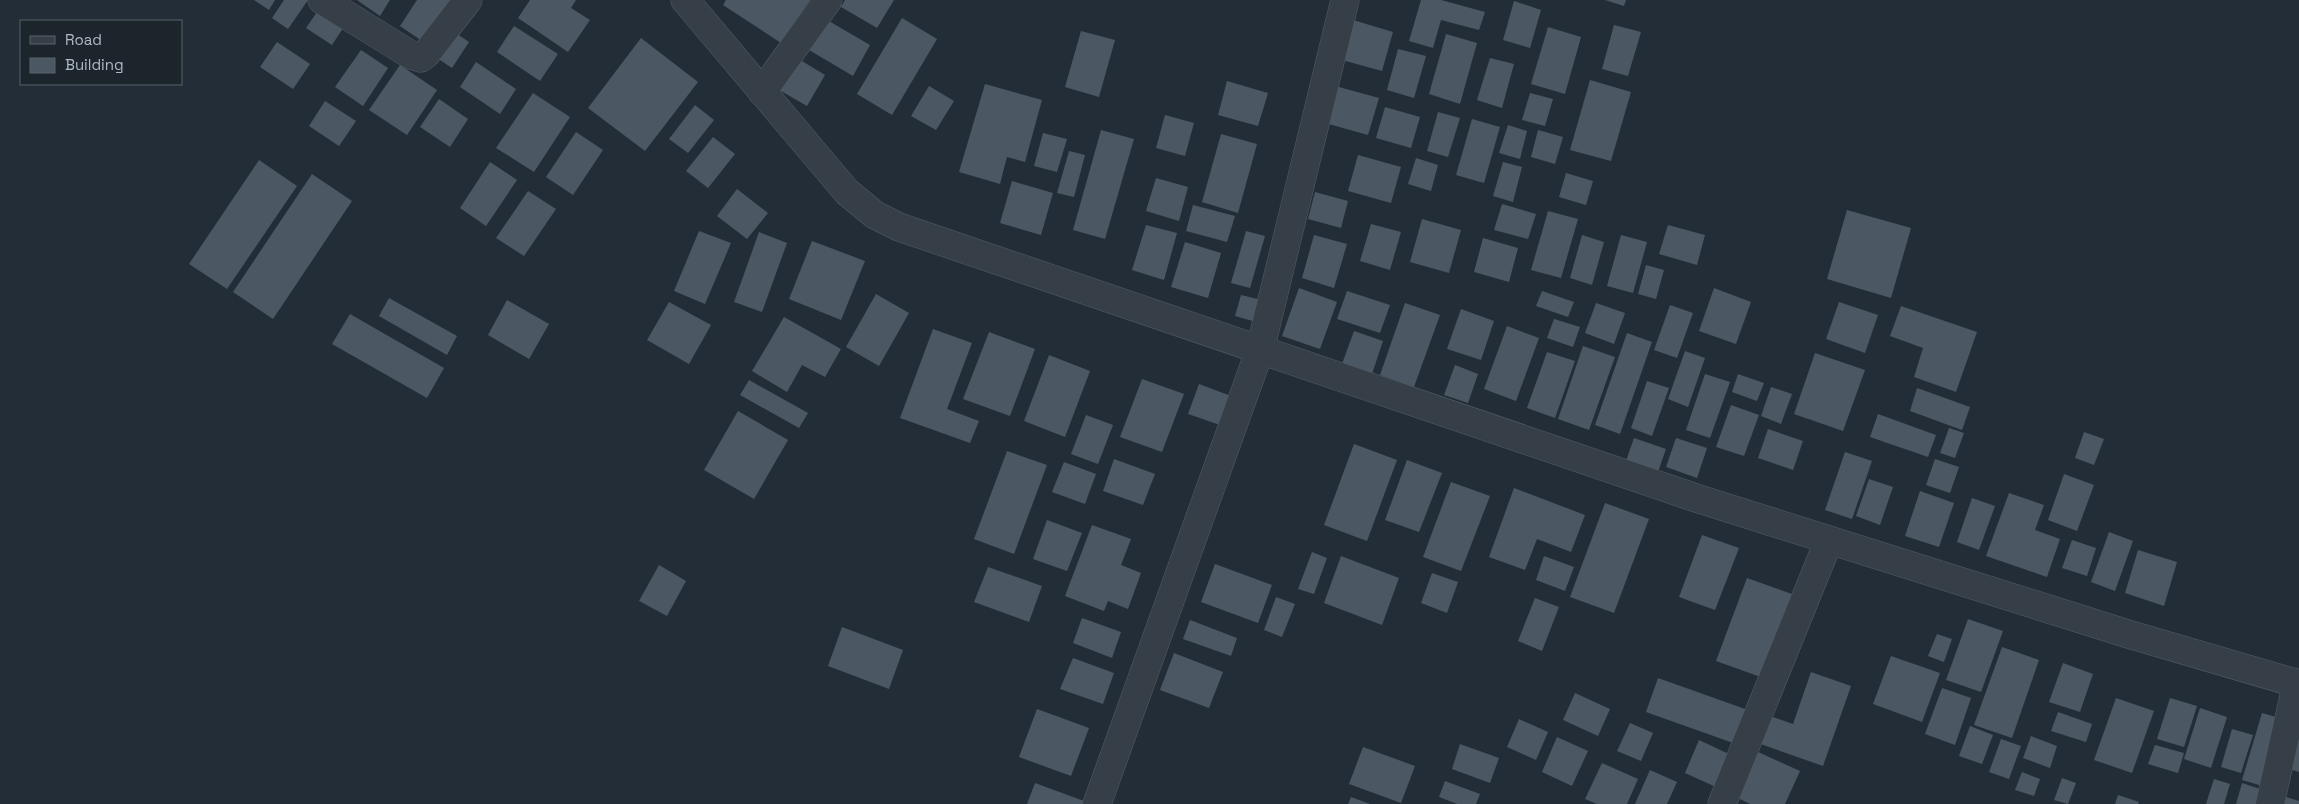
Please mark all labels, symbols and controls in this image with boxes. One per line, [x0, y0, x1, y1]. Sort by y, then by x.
legend [20, 20, 182, 85]
text: Road [65, 30, 102, 49]
text: Building [65, 55, 124, 74]

